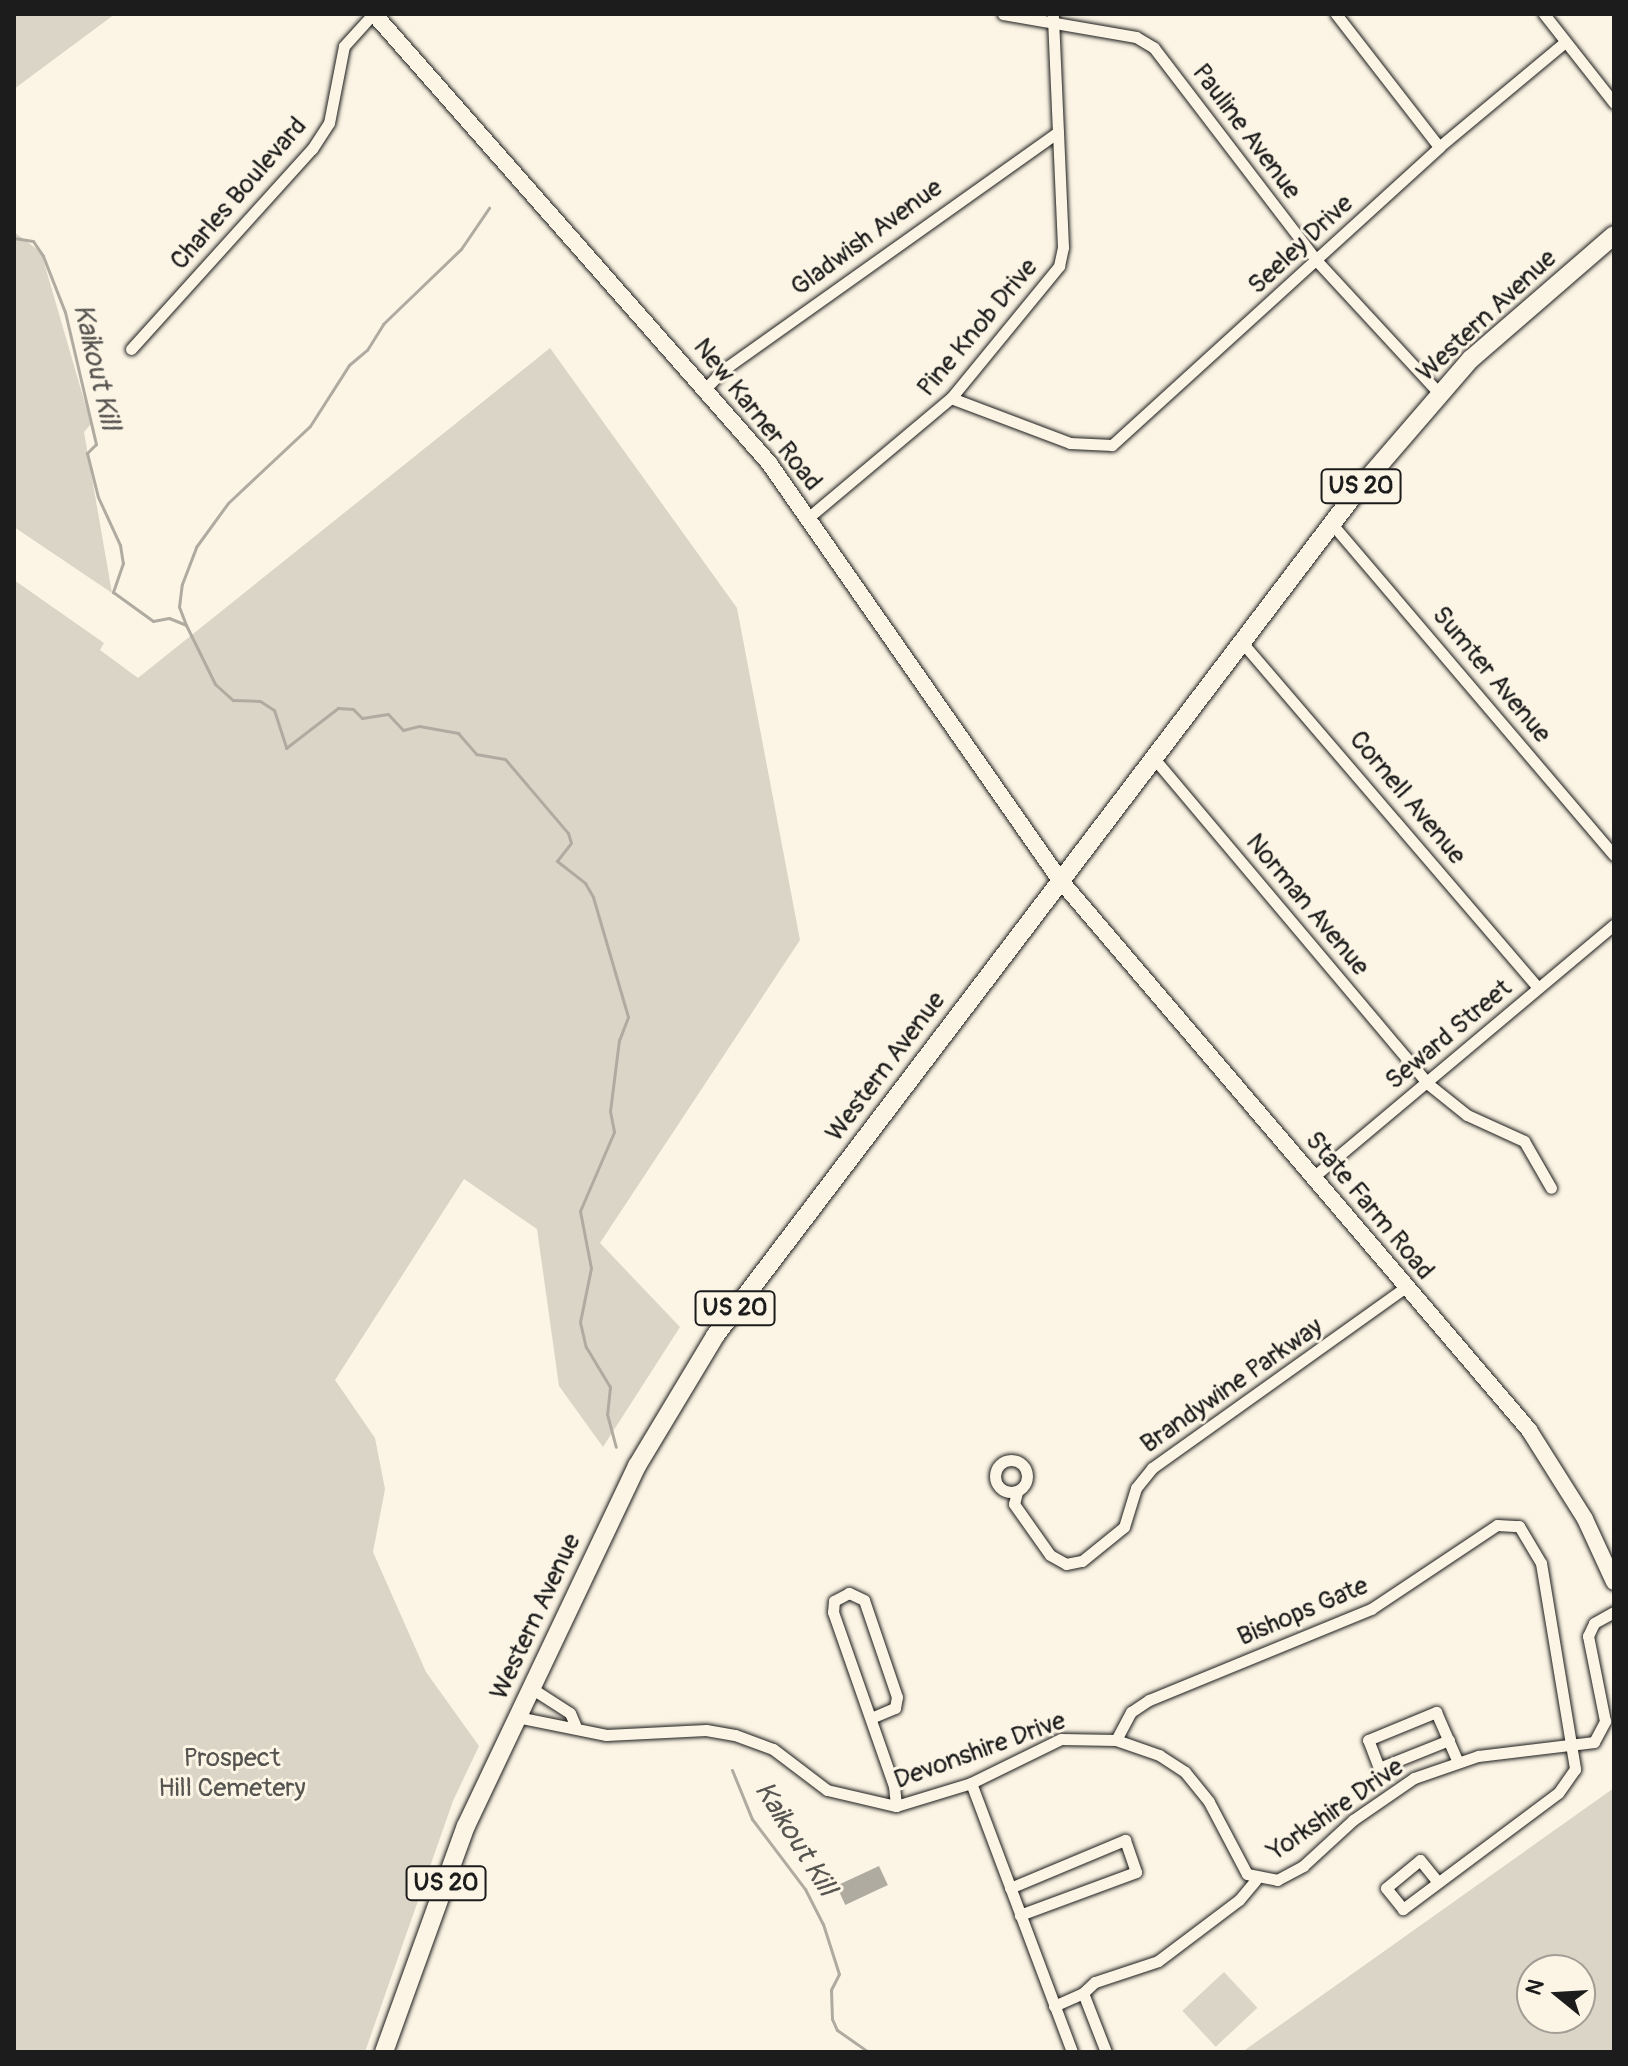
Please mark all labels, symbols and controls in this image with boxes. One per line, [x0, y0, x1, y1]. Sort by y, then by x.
street label: Pauline Avenue [1185, 58, 1307, 206]
street label: Charles Boulevard [164, 111, 314, 277]
street label: Gladwish Avenue [785, 173, 949, 303]
street label: Seeley Drive [1242, 189, 1360, 301]
street label: Western Avenue [1411, 243, 1563, 389]
street label: Pine Knob Drive [911, 253, 1045, 403]
water label: Kaikout Kill [65, 301, 127, 433]
street label: New Karner Road [686, 333, 828, 497]
road number: US 20 [1319, 466, 1403, 506]
street label: Sumter Avenue [1425, 600, 1557, 750]
street label: Cornell Avenue [1342, 725, 1472, 871]
street label: Norman Avenue [1239, 828, 1375, 982]
street label: Seward Street [1379, 973, 1519, 1097]
street label: Western Avenue [820, 986, 952, 1148]
street label: State Farm Road [1298, 1126, 1440, 1286]
road number: US 20 [693, 1288, 777, 1328]
street label: Brandywine Parkway [1135, 1312, 1329, 1460]
street label: Western Avenue [484, 1529, 588, 1705]
street label: Bishops Gate [1233, 1571, 1373, 1653]
street label: Devonshire Drive [890, 1706, 1070, 1796]
park label: Prospect Hill Cemetery [158, 1743, 306, 1804]
street label: Yorkshire Drive [1262, 1752, 1410, 1868]
water label: Kaikout Kill [747, 1776, 843, 1902]
road number: US 20 [404, 1863, 488, 1903]
north arrow [1516, 1954, 1596, 2034]
text: N [1519, 1976, 1551, 1999]

